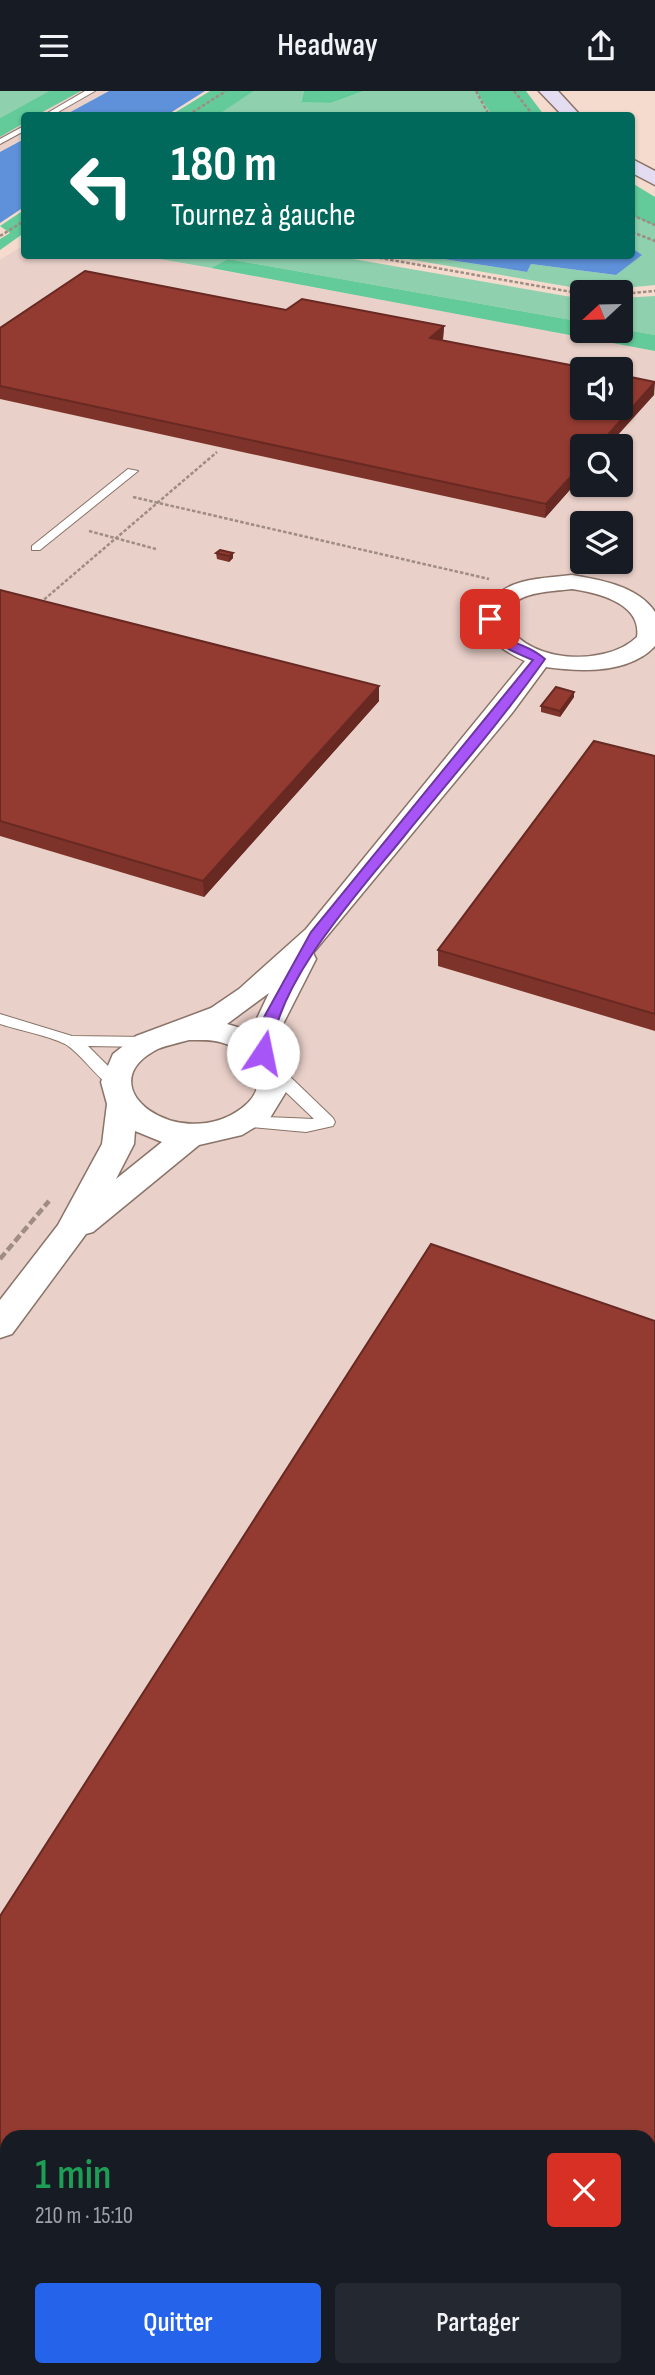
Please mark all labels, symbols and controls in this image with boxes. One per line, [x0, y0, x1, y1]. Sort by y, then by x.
text: Headway [277, 26, 378, 65]
icon: menu [35, 27, 73, 65]
icon: share [582, 27, 620, 65]
text: 180 m [171, 136, 277, 195]
icon: left [56, 140, 147, 231]
text: Tournez à gauche [171, 196, 356, 235]
north arrow [570, 280, 634, 343]
map controls [570, 280, 633, 574]
button: sound [570, 357, 633, 420]
button: search [570, 434, 633, 497]
button: layers [570, 511, 633, 574]
pin [460, 589, 520, 649]
icon: arrive [471, 600, 509, 638]
position arrow [226, 1016, 300, 1090]
text: 1 min [35, 2150, 111, 2201]
button: close [547, 2153, 621, 2227]
text: 210 m · 15:10 [35, 2202, 133, 2230]
button: Quitter [35, 2283, 321, 2363]
button: Partager [335, 2283, 621, 2363]

